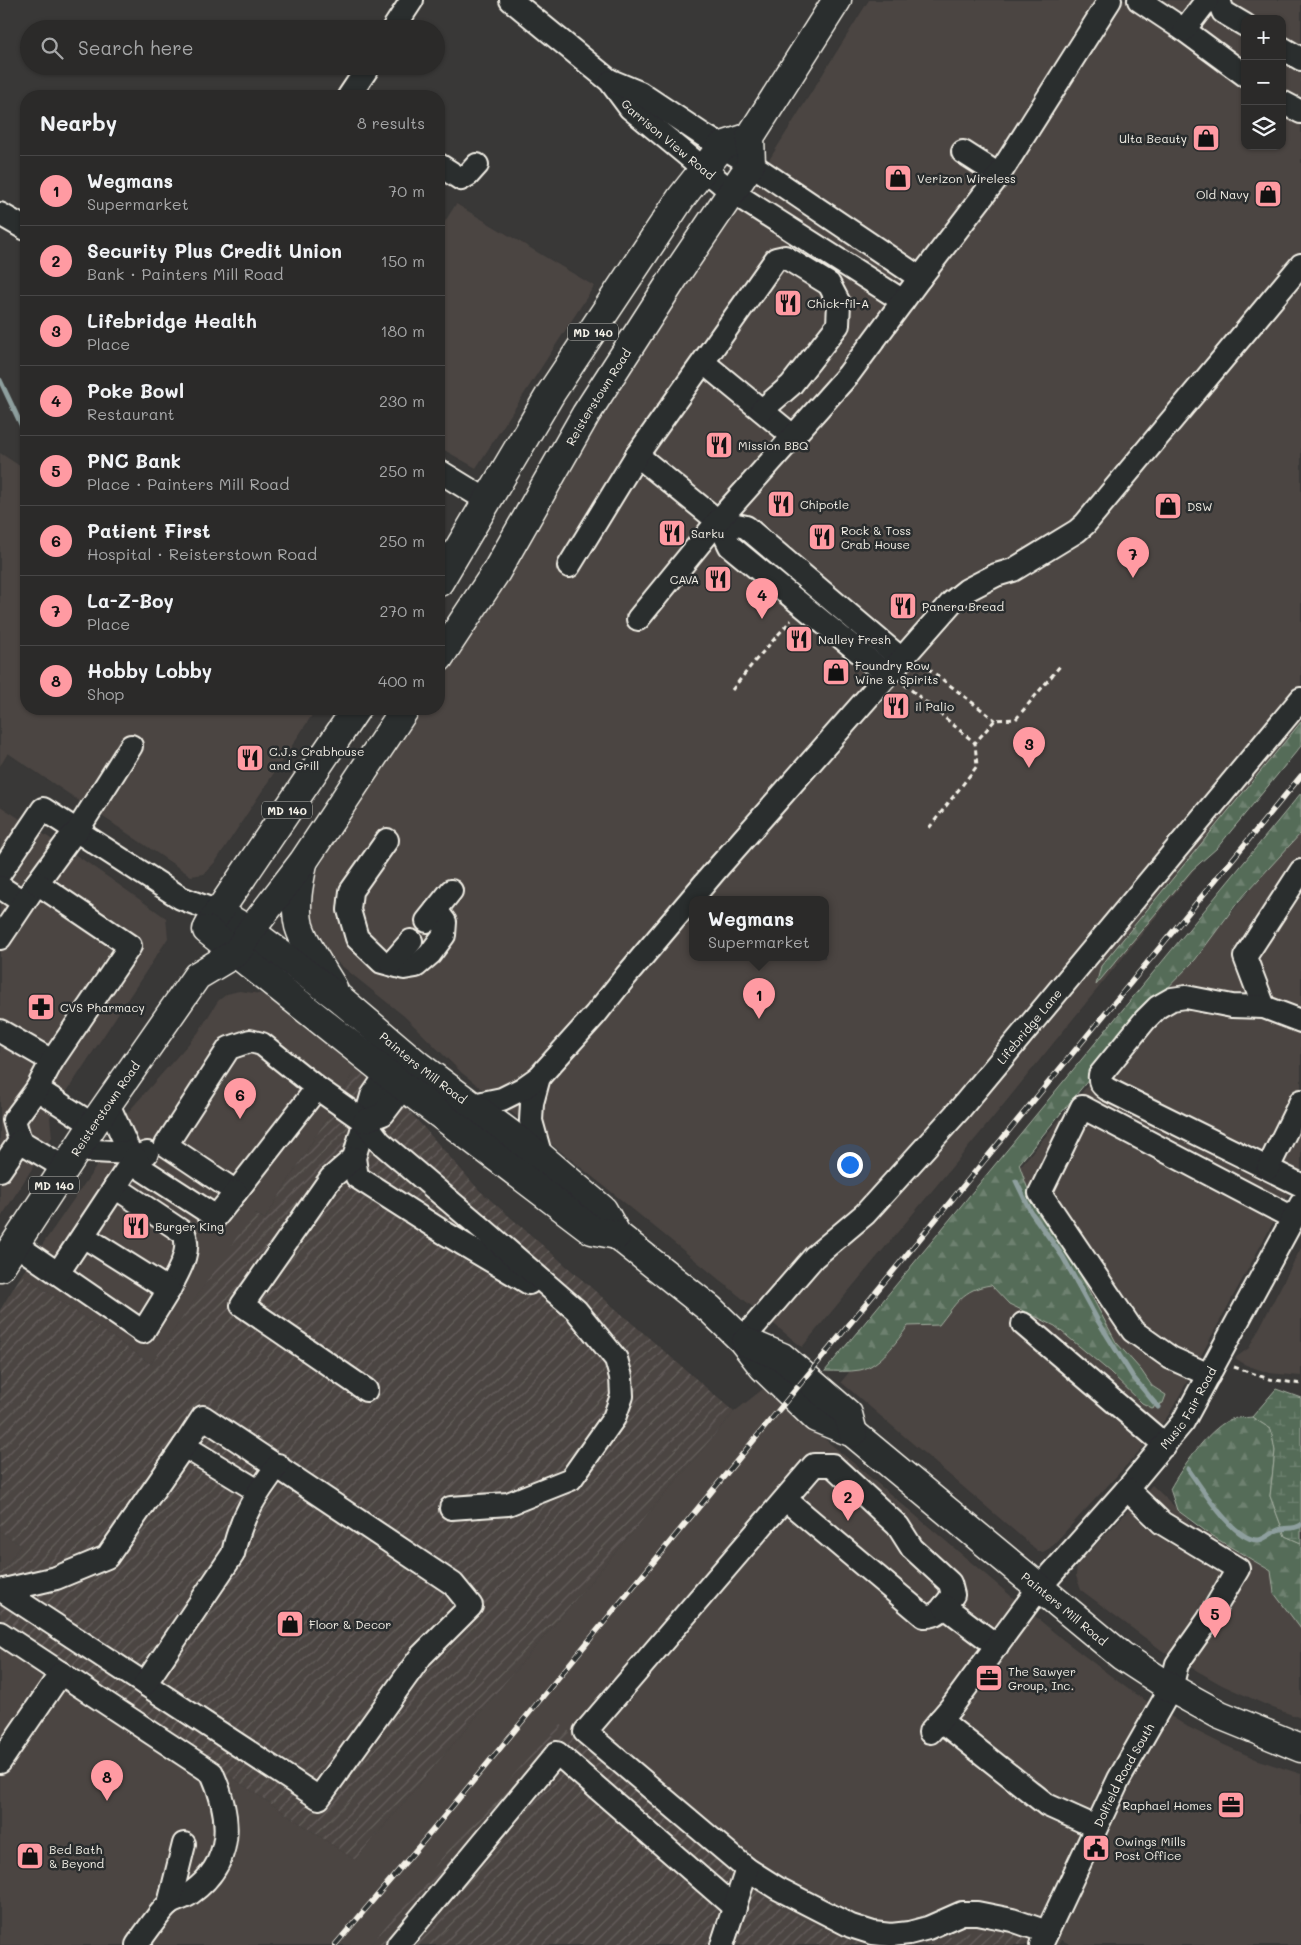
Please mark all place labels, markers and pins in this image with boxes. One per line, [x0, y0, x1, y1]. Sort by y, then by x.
shop icon: Ulta Beauty [1191, 123, 1221, 153]
place label: Ulta Beauty [1119, 130, 1187, 146]
shop icon: Verizon Wireless [883, 163, 913, 193]
place label: Verizon Wireless [917, 170, 1016, 186]
shop icon: Old Navy [1253, 179, 1283, 209]
place label: Old Navy [1196, 186, 1249, 202]
restaurant icon: Chick-fil-A [773, 288, 803, 318]
place label: Chick-fil-A [807, 295, 869, 311]
restaurant icon: Mission BBQ [704, 430, 734, 460]
place label: Mission BBQ [738, 437, 808, 453]
restaurant icon: Chipotle [766, 489, 796, 519]
shop icon: DSW [1153, 491, 1183, 521]
place label: Chipotle [800, 496, 849, 512]
place label: DSW [1187, 498, 1213, 514]
restaurant icon: Sarku [657, 518, 687, 548]
restaurant icon: Rock & Toss Crab House [807, 522, 837, 552]
place label: Rock & Toss Crab House [841, 522, 911, 552]
place label: Sarku [691, 525, 724, 541]
pin: 7 [1117, 537, 1149, 578]
restaurant icon: CAVA [703, 564, 733, 594]
place label: CAVA [670, 571, 699, 587]
pin: 4 [746, 578, 778, 619]
restaurant icon: Panera Bread [888, 591, 918, 621]
place label: Panera Bread [922, 598, 1005, 614]
restaurant icon: Nalley Fresh [784, 624, 814, 654]
place label: Nalley Fresh [818, 631, 891, 647]
shop icon: Foundry Row Wine & Spirits [821, 657, 851, 687]
place label: Foundry Row Wine & Spirits [855, 657, 938, 687]
restaurant icon: il Palio [881, 691, 911, 721]
place label: il Palio [915, 698, 954, 714]
pin: 3 [1013, 727, 1045, 768]
restaurant icon: C.J.s Crabhouse and Grill [235, 743, 265, 773]
place label: C.J.s Crabhouse and Grill [269, 743, 364, 773]
pin: 1 [743, 978, 775, 1019]
pharmacy icon: CVS Pharmacy [26, 992, 56, 1022]
place label: CVS Pharmacy [60, 999, 145, 1015]
pin: 6 [224, 1078, 256, 1119]
restaurant icon: Burger King [121, 1211, 151, 1241]
place label: Burger King [155, 1218, 224, 1234]
pin: 2 [832, 1480, 864, 1521]
pin: 5 [1199, 1597, 1231, 1638]
shop icon: Floor & Decor [275, 1609, 305, 1639]
place label: Floor & Decor [309, 1616, 391, 1632]
office icon: The Sawyer Group, Inc. [974, 1663, 1004, 1693]
place label: The Sawyer Group, Inc. [1008, 1663, 1076, 1693]
pin: 8 [91, 1760, 123, 1801]
office icon: Raphael Homes [1216, 1790, 1246, 1820]
place label: Raphael Homes [1122, 1797, 1212, 1813]
public building icon: Owings Mills Post Office [1081, 1833, 1111, 1863]
place label: Owings Mills Post Office [1115, 1833, 1186, 1863]
shop icon: Bed Bath & Beyond [15, 1841, 45, 1871]
place label: Bed Bath & Beyond [49, 1841, 104, 1871]

